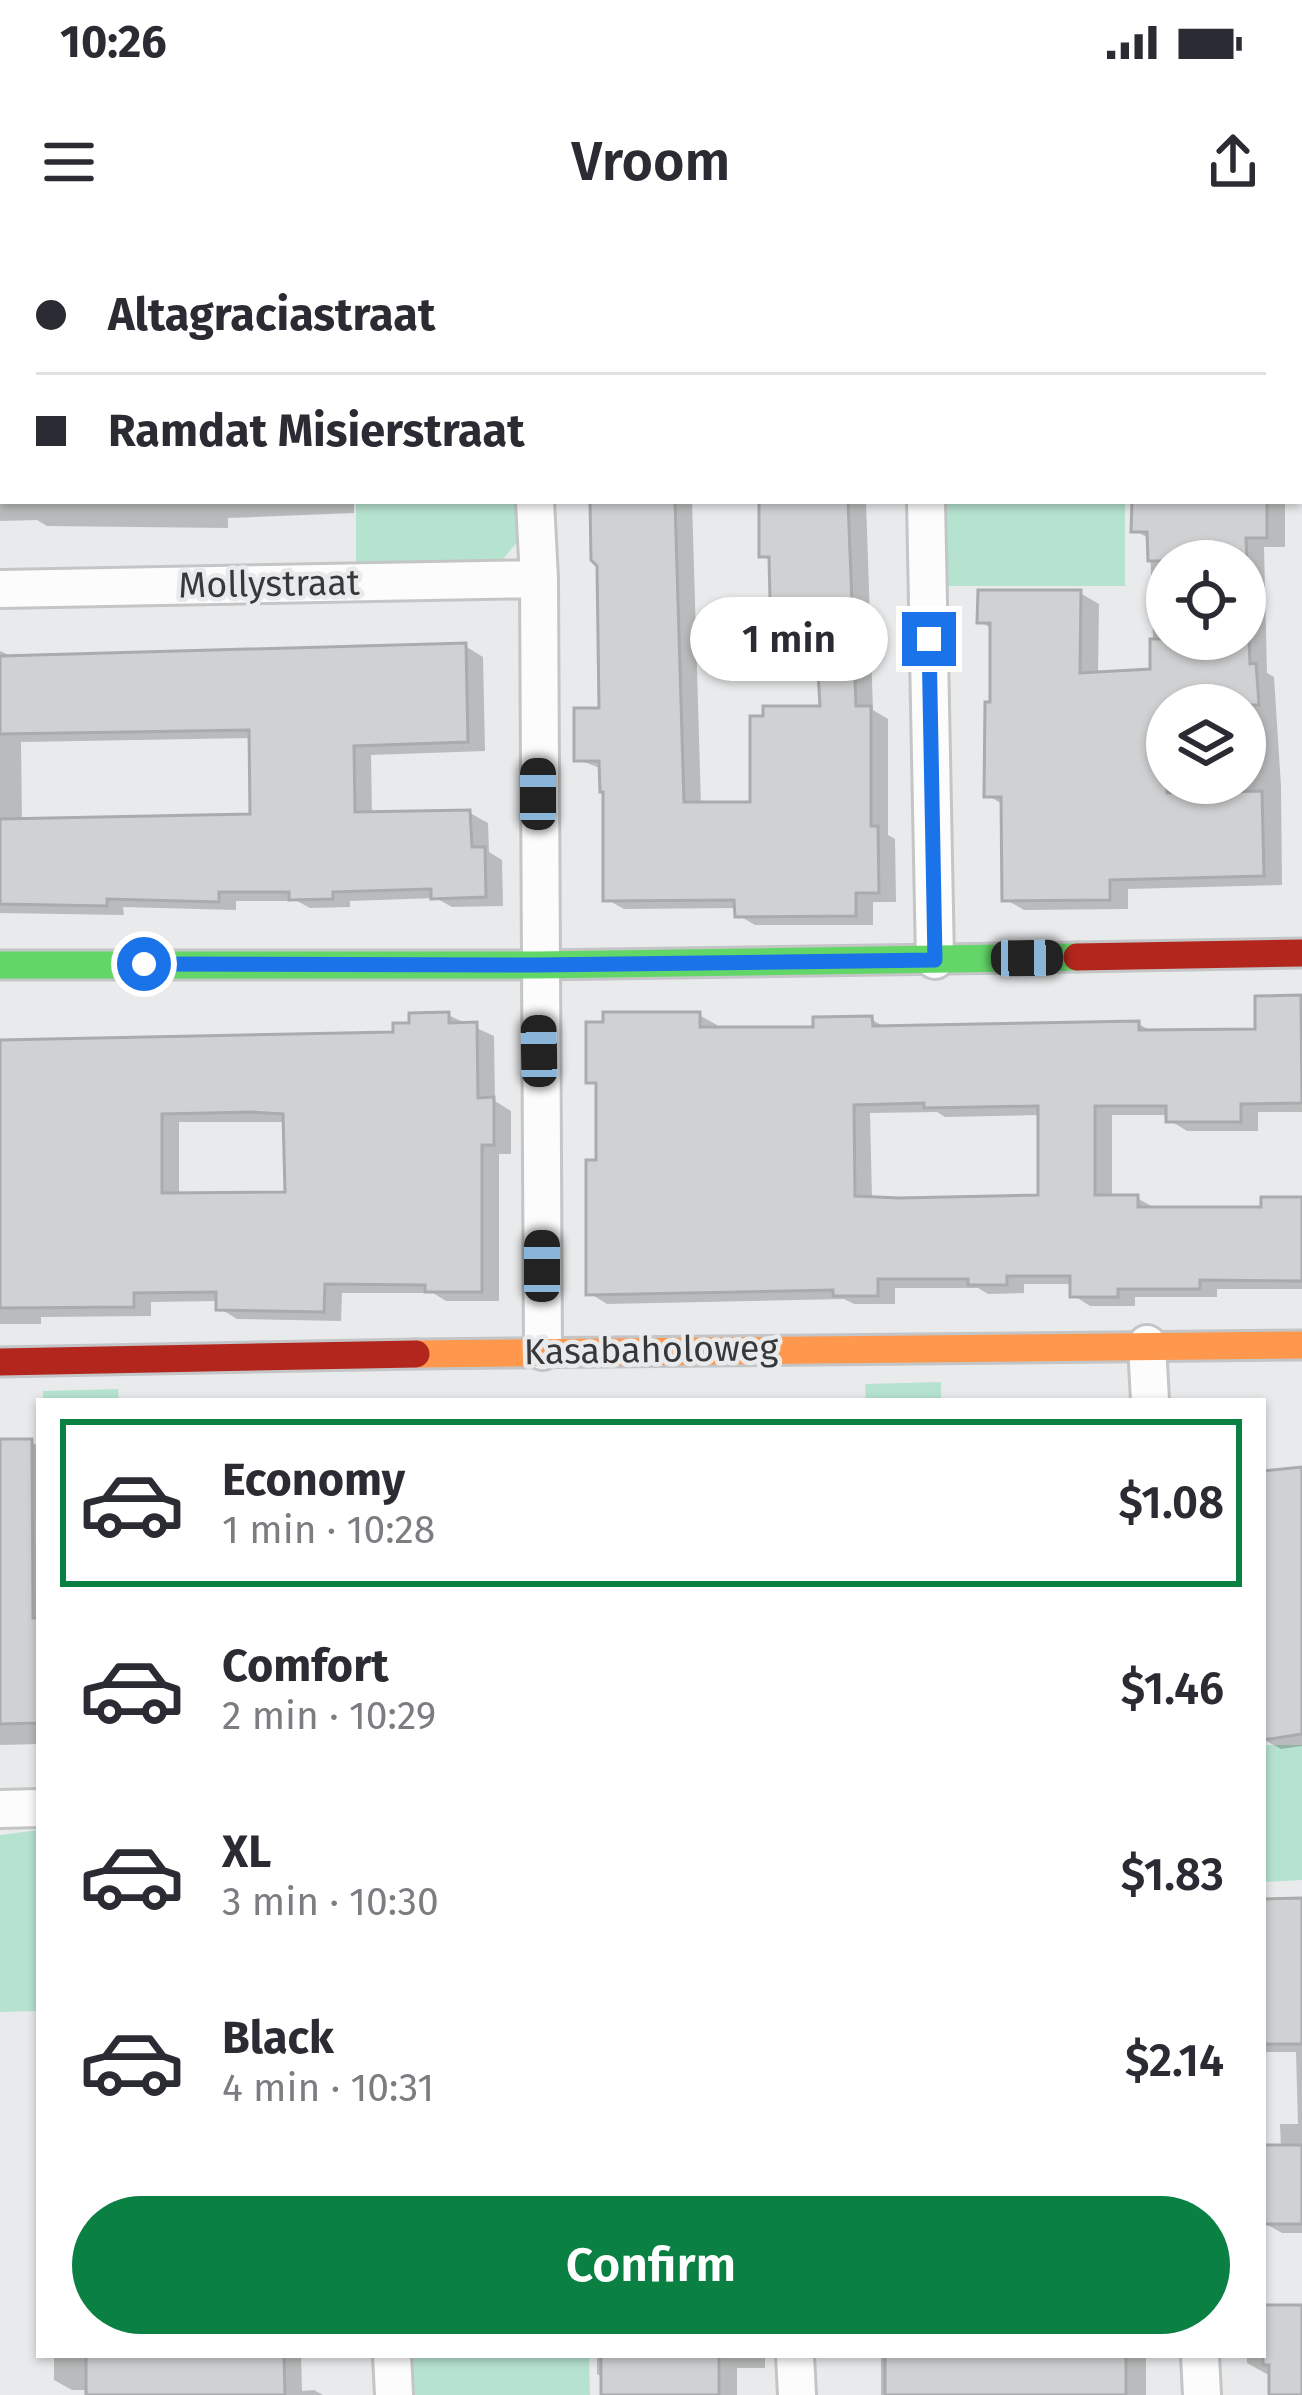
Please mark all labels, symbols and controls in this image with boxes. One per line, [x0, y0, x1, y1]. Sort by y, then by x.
text: 10:26 [60, 15, 167, 69]
icon: menu [36, 129, 102, 195]
icon: share [1200, 129, 1266, 195]
text: Vroom [572, 130, 730, 194]
text: Altagraciastraat [108, 288, 435, 342]
text: Ramdat Misierstraat [108, 404, 525, 458]
map controls [1146, 540, 1266, 804]
button: locate [1146, 540, 1266, 660]
street label: Mollystraat [178, 560, 360, 608]
callout: 1 min [689, 597, 887, 681]
route end [902, 612, 956, 666]
text: 1 min [742, 616, 836, 662]
button: layers [1146, 684, 1266, 804]
car [520, 758, 556, 830]
route start [117, 937, 171, 991]
car [991, 939, 1063, 977]
car [520, 1015, 558, 1087]
car [524, 1230, 560, 1302]
street label: Kasabaholoweg [523, 1326, 779, 1374]
icon: car [78, 1449, 186, 1557]
text: Economy [222, 1453, 405, 1507]
text: $1.08 [1118, 1476, 1224, 1530]
text: 1 min · 10:28 [222, 1507, 435, 1553]
icon: car [78, 1635, 186, 1743]
text: Comfort [222, 1639, 389, 1693]
text: $1.46 [1121, 1662, 1224, 1716]
text: 2 min · 10:29 [222, 1693, 436, 1739]
icon: car [78, 1821, 186, 1929]
text: XL [222, 1825, 271, 1879]
text: $1.83 [1121, 1848, 1224, 1902]
text: 3 min · 10:30 [222, 1879, 439, 1925]
icon: car [78, 2007, 186, 2115]
text: Black [222, 2011, 334, 2065]
text: $2.14 [1125, 2034, 1224, 2088]
text: 4 min · 10:31 [222, 2065, 434, 2111]
button: Confirm [72, 2196, 1230, 2334]

